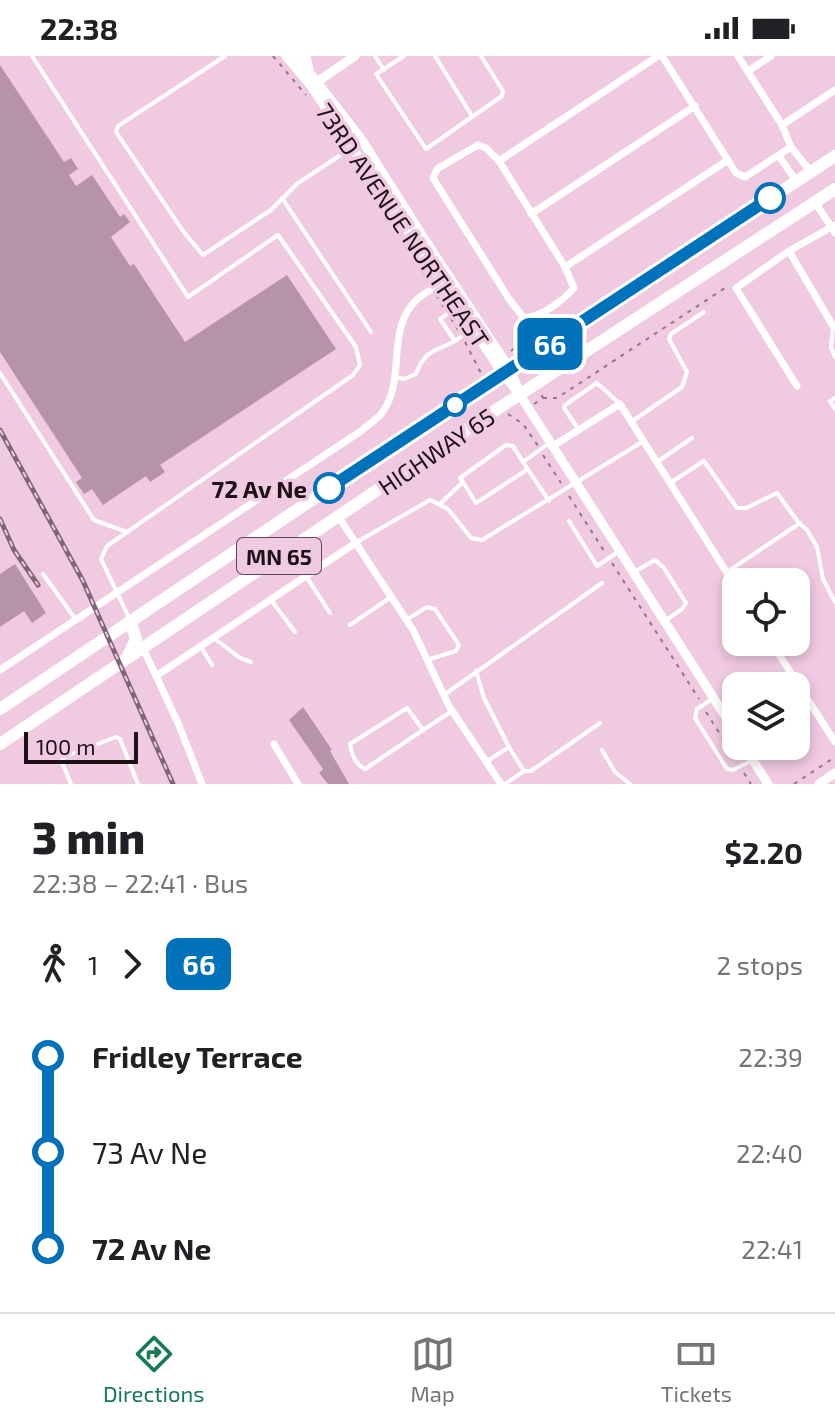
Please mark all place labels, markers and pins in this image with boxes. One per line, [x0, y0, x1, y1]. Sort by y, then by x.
unlabelled marker [755, 183, 785, 213]
unlabelled marker [444, 394, 466, 416]
marker: 72 Av Ne [314, 473, 344, 503]
place label: 72 Av Ne [212, 474, 307, 503]

